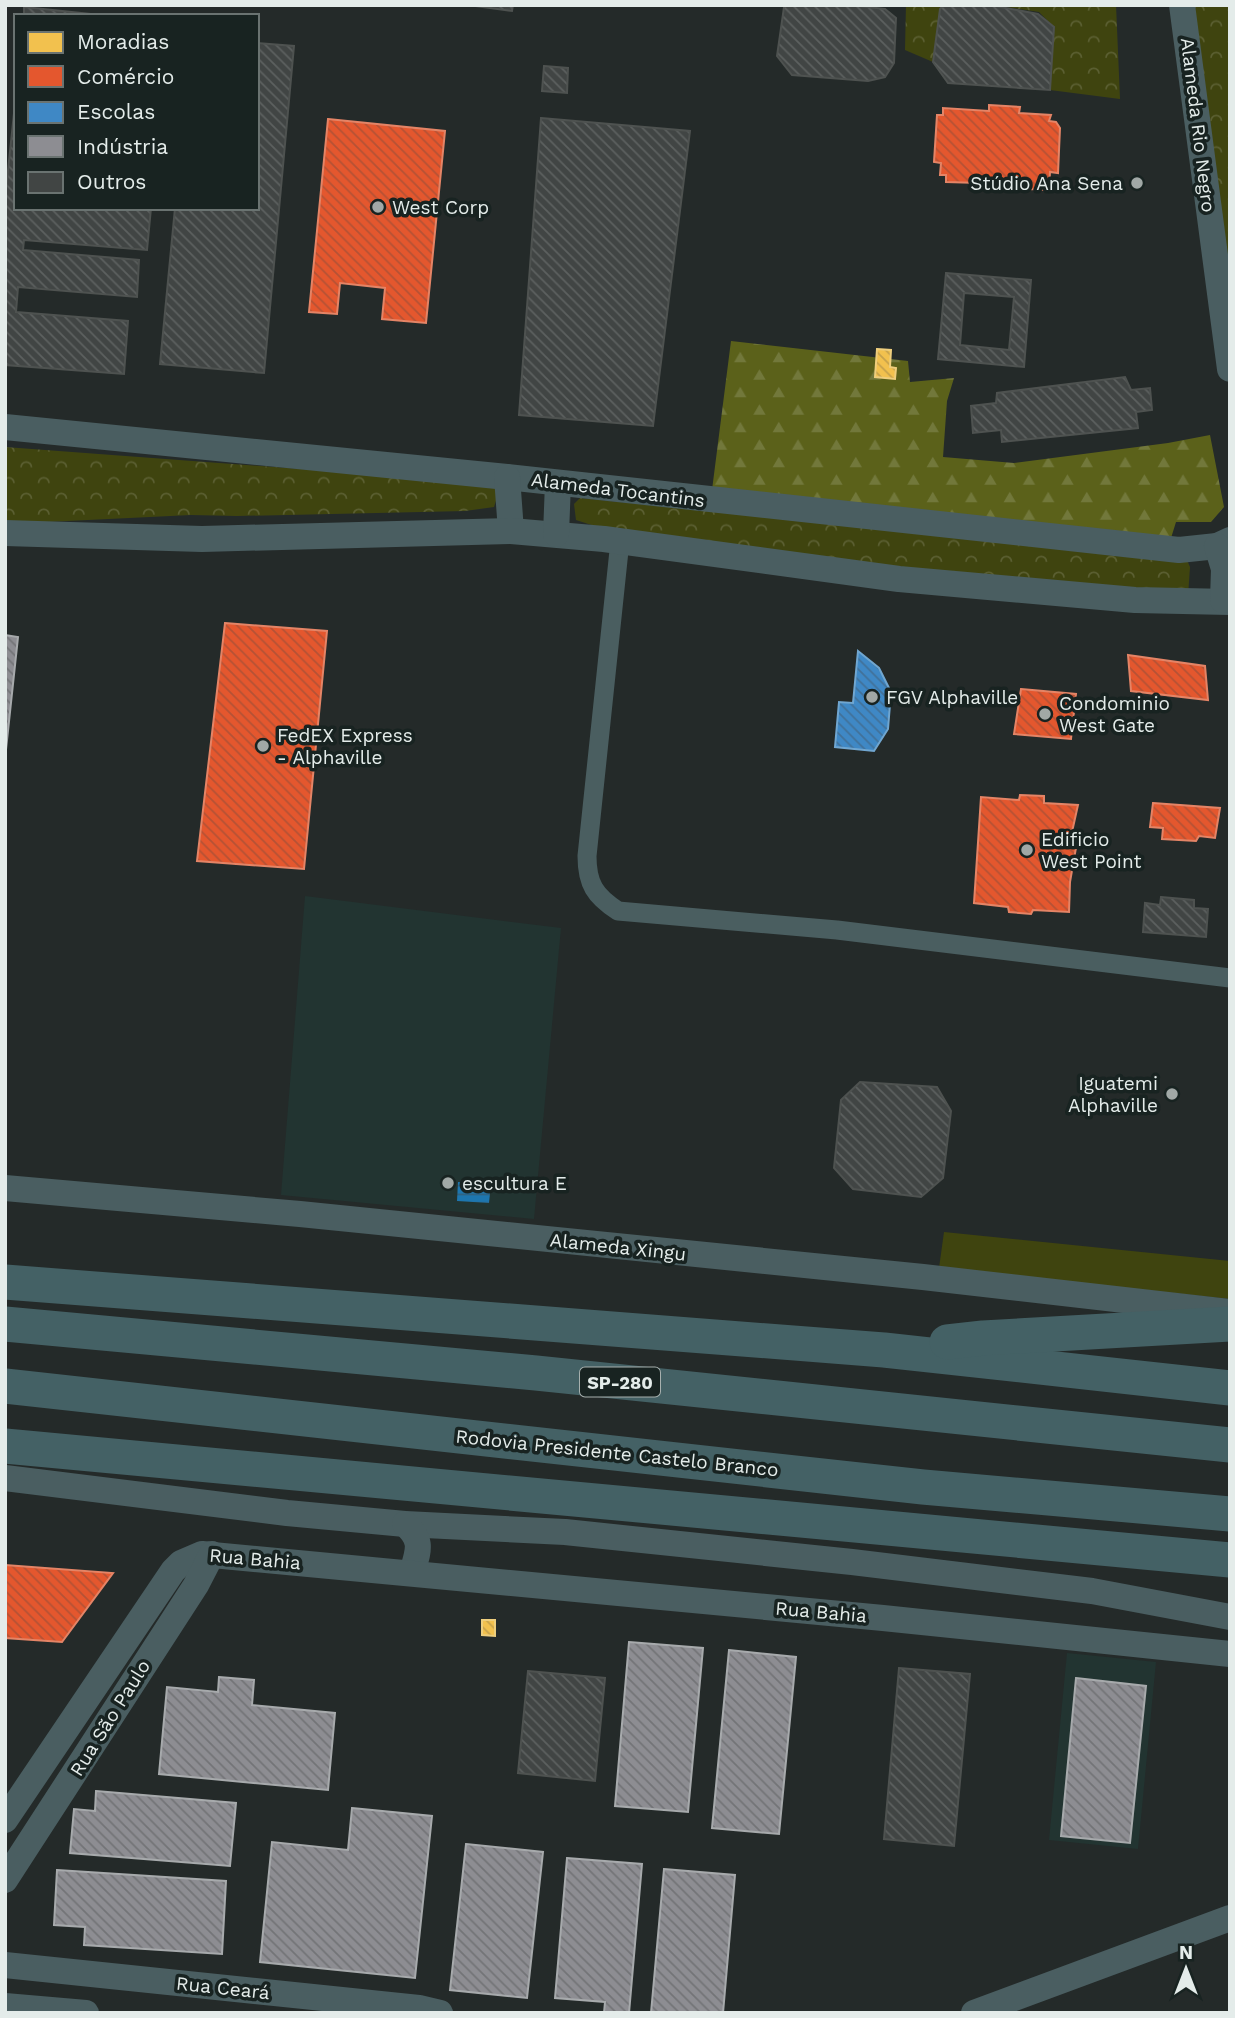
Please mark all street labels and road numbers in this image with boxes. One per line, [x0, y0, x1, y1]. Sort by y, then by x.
street label: Alameda Rio Negro [1176, 36, 1220, 214]
street label: Alameda Tocantins [530, 468, 706, 512]
street label: Alameda Xingu [549, 1228, 687, 1266]
road number: SP-280 [580, 1367, 660, 1396]
street label: Rodovia Presidente Castelo Branco [454, 1425, 780, 1481]
street label: Rua Bahia [208, 1544, 302, 1574]
street label: Rua Bahia [774, 1597, 868, 1627]
street label: Rua São Paulo [65, 1656, 155, 1780]
street label: Rua Ceará [175, 1972, 271, 2004]

